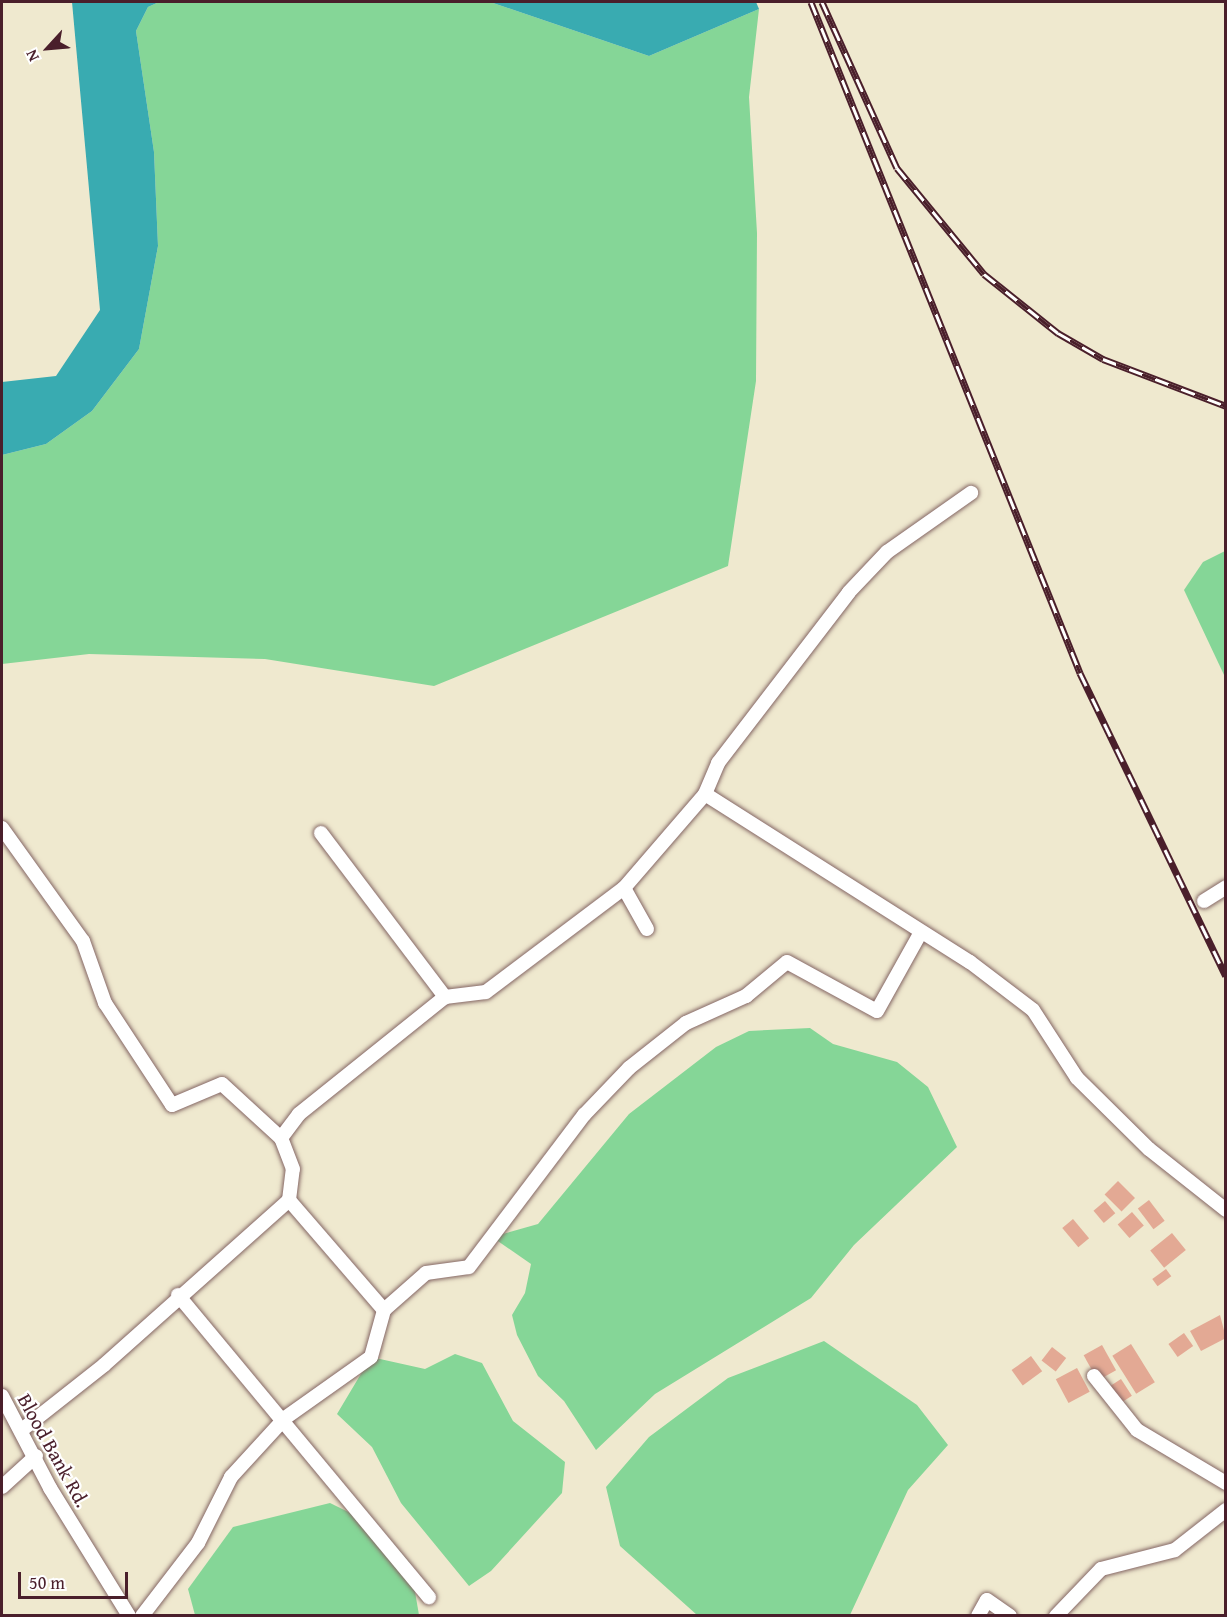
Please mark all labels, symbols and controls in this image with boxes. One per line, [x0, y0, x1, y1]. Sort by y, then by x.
north arrow [18, 18, 78, 78]
text: N [19, 46, 45, 66]
street label: Blood Bank Rd. [13, 1389, 95, 1511]
scale bar [21, 1560, 130, 1598]
text: 50 m [29, 1569, 65, 1596]

